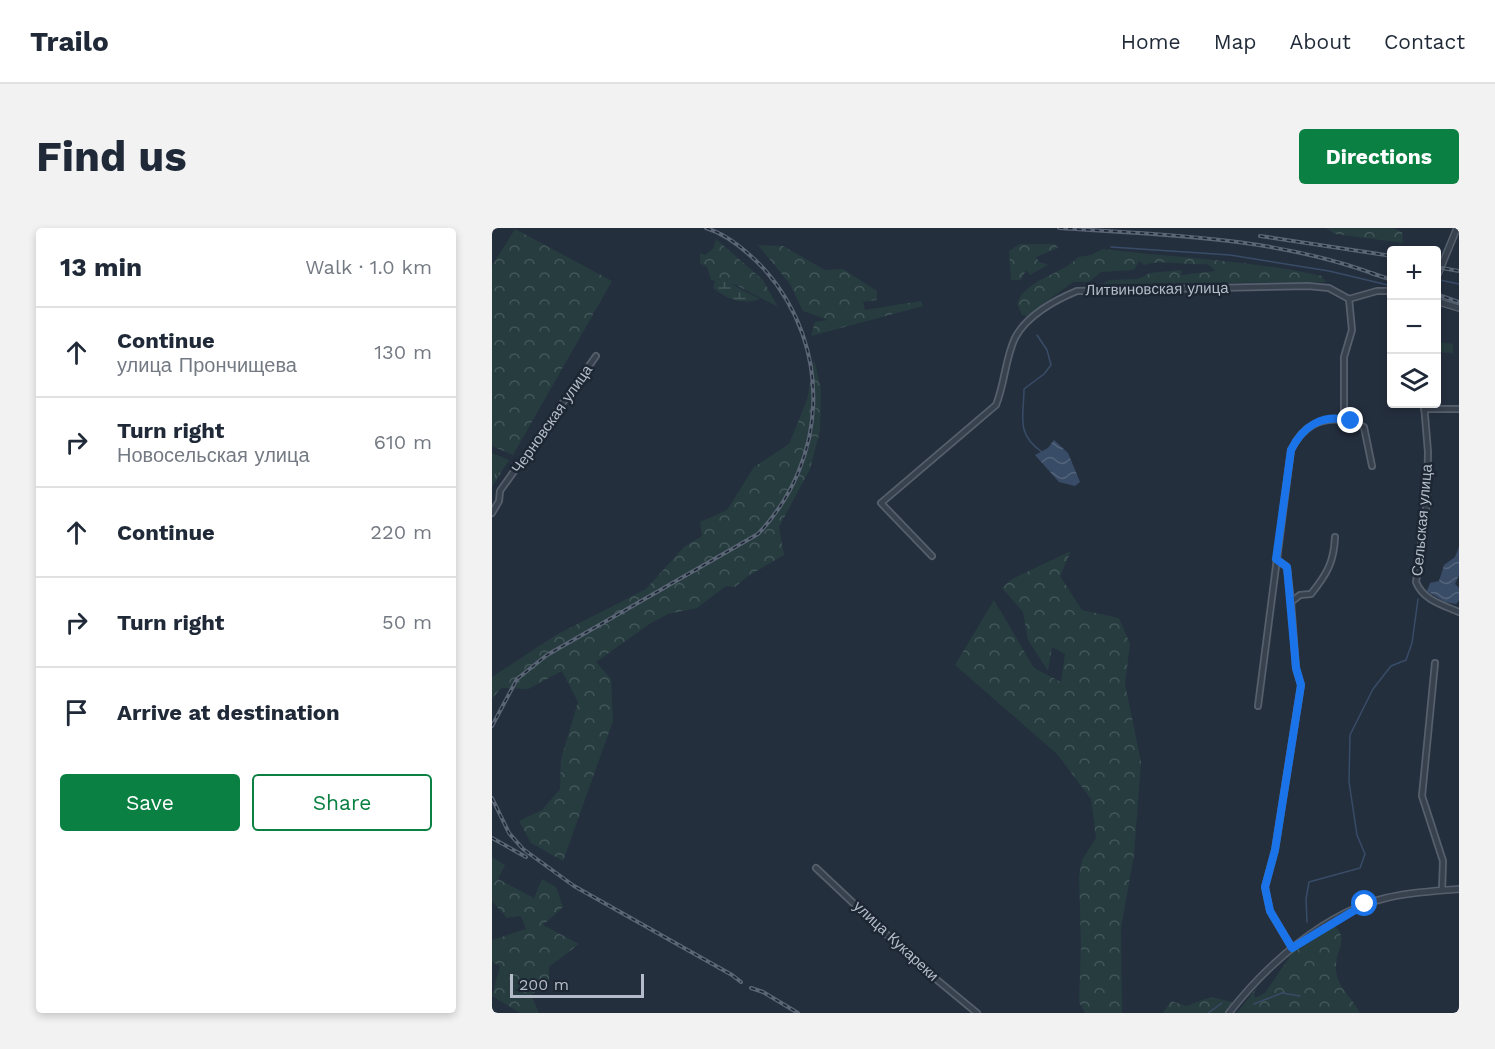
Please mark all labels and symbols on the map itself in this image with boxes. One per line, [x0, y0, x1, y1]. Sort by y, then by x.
street label: Литвиновская улица [1085, 279, 1229, 299]
street label: Черновская улица [508, 361, 597, 477]
route end [1337, 407, 1363, 433]
street label: Сельская улица [1408, 463, 1436, 577]
route start [1351, 890, 1377, 916]
street label: улица Кукареки [850, 897, 942, 985]
scale bar [510, 971, 644, 998]

